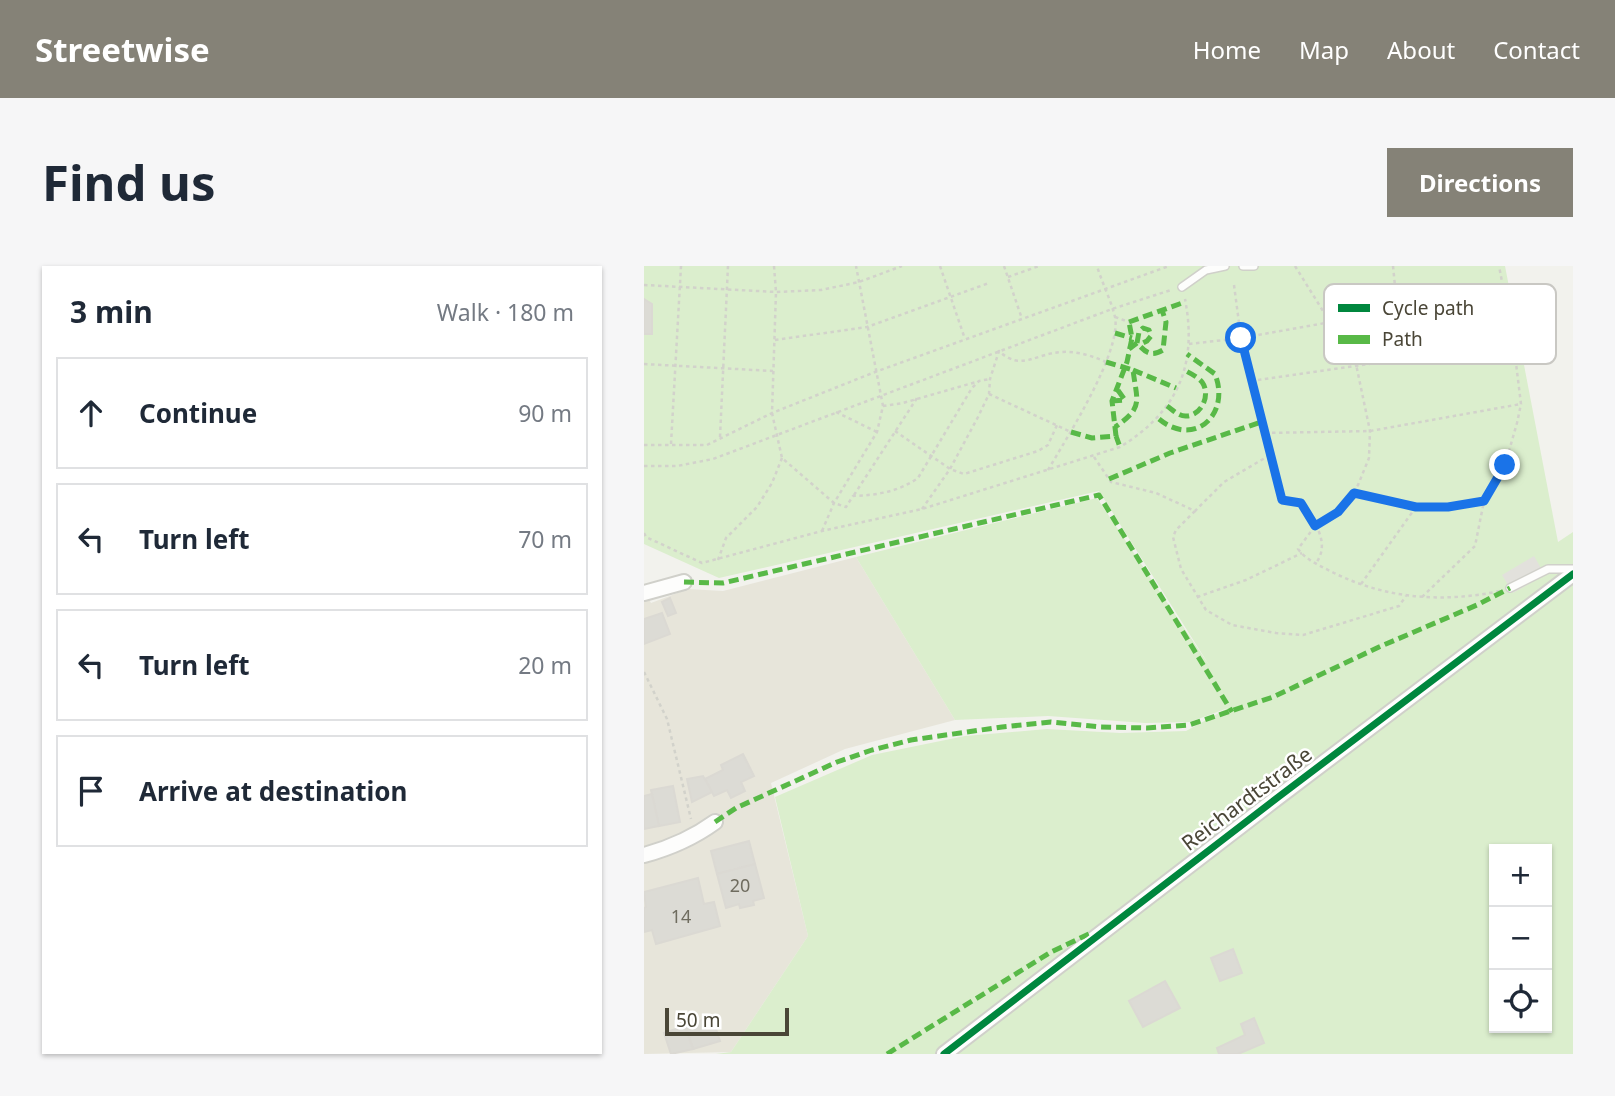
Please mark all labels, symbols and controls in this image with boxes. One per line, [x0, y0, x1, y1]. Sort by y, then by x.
text: Streetwise [35, 27, 210, 72]
text: Home [1193, 33, 1261, 66]
text: Map [1299, 33, 1349, 66]
text: About [1387, 33, 1455, 66]
text: Contact [1493, 33, 1580, 66]
button: Directions [1387, 148, 1573, 217]
text: Find us [42, 149, 216, 215]
legend [1324, 284, 1556, 364]
text: 3 min [70, 291, 153, 332]
text: Cycle path [1382, 295, 1474, 321]
text: Walk · 180 m [437, 296, 574, 328]
route start [1225, 322, 1256, 353]
text: Path [1382, 326, 1423, 352]
icon: ahead [72, 394, 110, 432]
text: Continue [139, 395, 257, 431]
text: 90 m [518, 397, 572, 429]
route end [1489, 449, 1520, 480]
icon: left [72, 520, 110, 558]
text: Turn left [139, 521, 250, 557]
text: 70 m [518, 523, 572, 555]
icon: left [72, 646, 110, 684]
text: Turn left [139, 647, 250, 683]
text: 20 m [518, 649, 572, 681]
street label: Reichardtstraße [1175, 740, 1317, 857]
icon: arrive [72, 772, 110, 810]
text: Arrive at destination [139, 773, 408, 809]
map controls [1489, 844, 1552, 1033]
button: + [1489, 844, 1552, 907]
house number: 20 [730, 873, 750, 897]
house number: 14 [671, 904, 691, 928]
button: − [1489, 907, 1552, 970]
button: locate [1489, 970, 1552, 1033]
scale bar [665, 1005, 789, 1037]
text: 50 m [676, 1007, 720, 1033]

